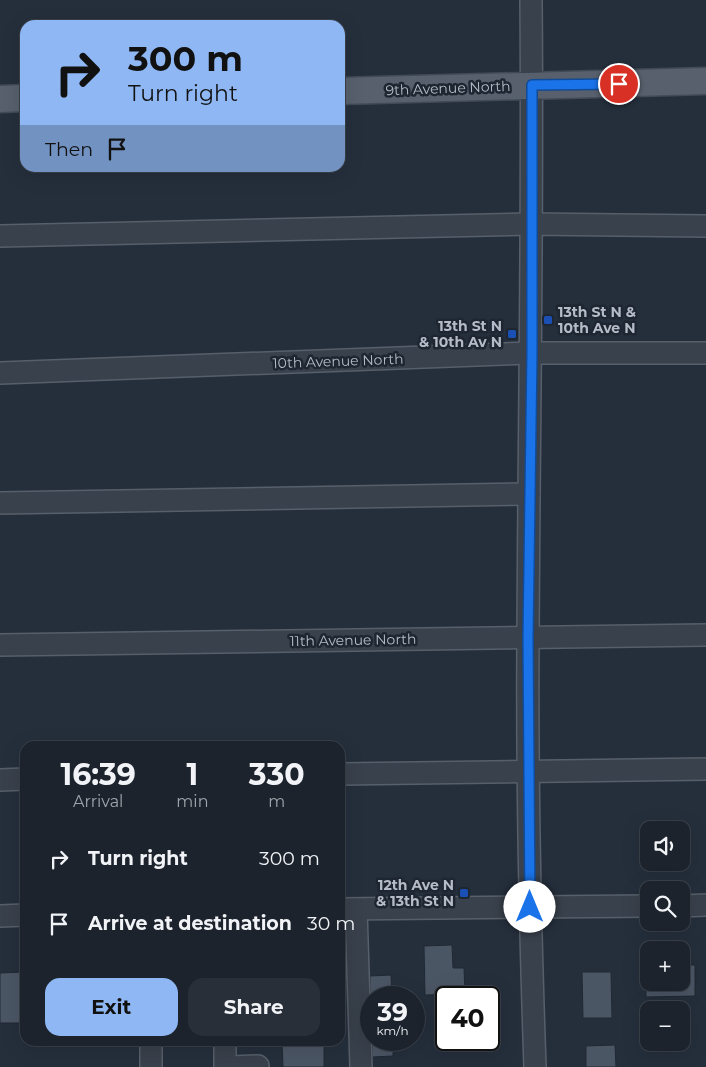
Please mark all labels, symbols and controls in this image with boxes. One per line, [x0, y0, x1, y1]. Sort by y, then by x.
text: 300 m [128, 37, 243, 80]
icon: right [45, 40, 110, 105]
pin [598, 63, 640, 105]
icon: arrive [605, 70, 633, 98]
street label: 9th Avenue North [385, 77, 511, 99]
text: Turn right [128, 80, 238, 107]
icon: arrive [103, 135, 131, 163]
text: Then [45, 138, 93, 161]
place label: 13th St N & 10th Ave N [558, 303, 636, 337]
marker: 13th St N & 10th Ave N [542, 314, 554, 326]
place label: 13th St N & 10th Av N [419, 317, 502, 351]
marker: 13th St N & 10th Av N [506, 328, 518, 340]
street label: 10th Avenue North [272, 350, 404, 372]
street label: 11th Avenue North [290, 630, 416, 650]
text: 16:39 [60, 756, 136, 793]
text: 1 [187, 756, 198, 793]
text: 330 [249, 756, 305, 793]
text: Arrival [73, 792, 123, 811]
text: min [176, 792, 208, 811]
text: m [268, 792, 285, 811]
map controls [640, 821, 690, 1051]
button: sound [640, 821, 690, 871]
icon: right [45, 845, 73, 873]
text: Turn right [88, 847, 188, 870]
text: 300 m [259, 847, 320, 870]
place label: 12th Ave N & 13th St N [376, 876, 454, 910]
position arrow [503, 880, 555, 932]
button: search [640, 881, 690, 931]
marker: 12th Ave N & 13th St N [458, 887, 470, 899]
icon: arrive [45, 910, 73, 938]
text: Arrive at destination [88, 912, 292, 935]
text: 30 m [307, 912, 355, 935]
button: + [640, 941, 690, 991]
button: Exit [45, 978, 178, 1036]
button: Share [188, 978, 320, 1036]
speed limit sign: 40 [435, 986, 500, 1051]
text: 39 [377, 997, 408, 1027]
button: − [640, 1001, 690, 1051]
text: km/h [376, 1023, 409, 1038]

